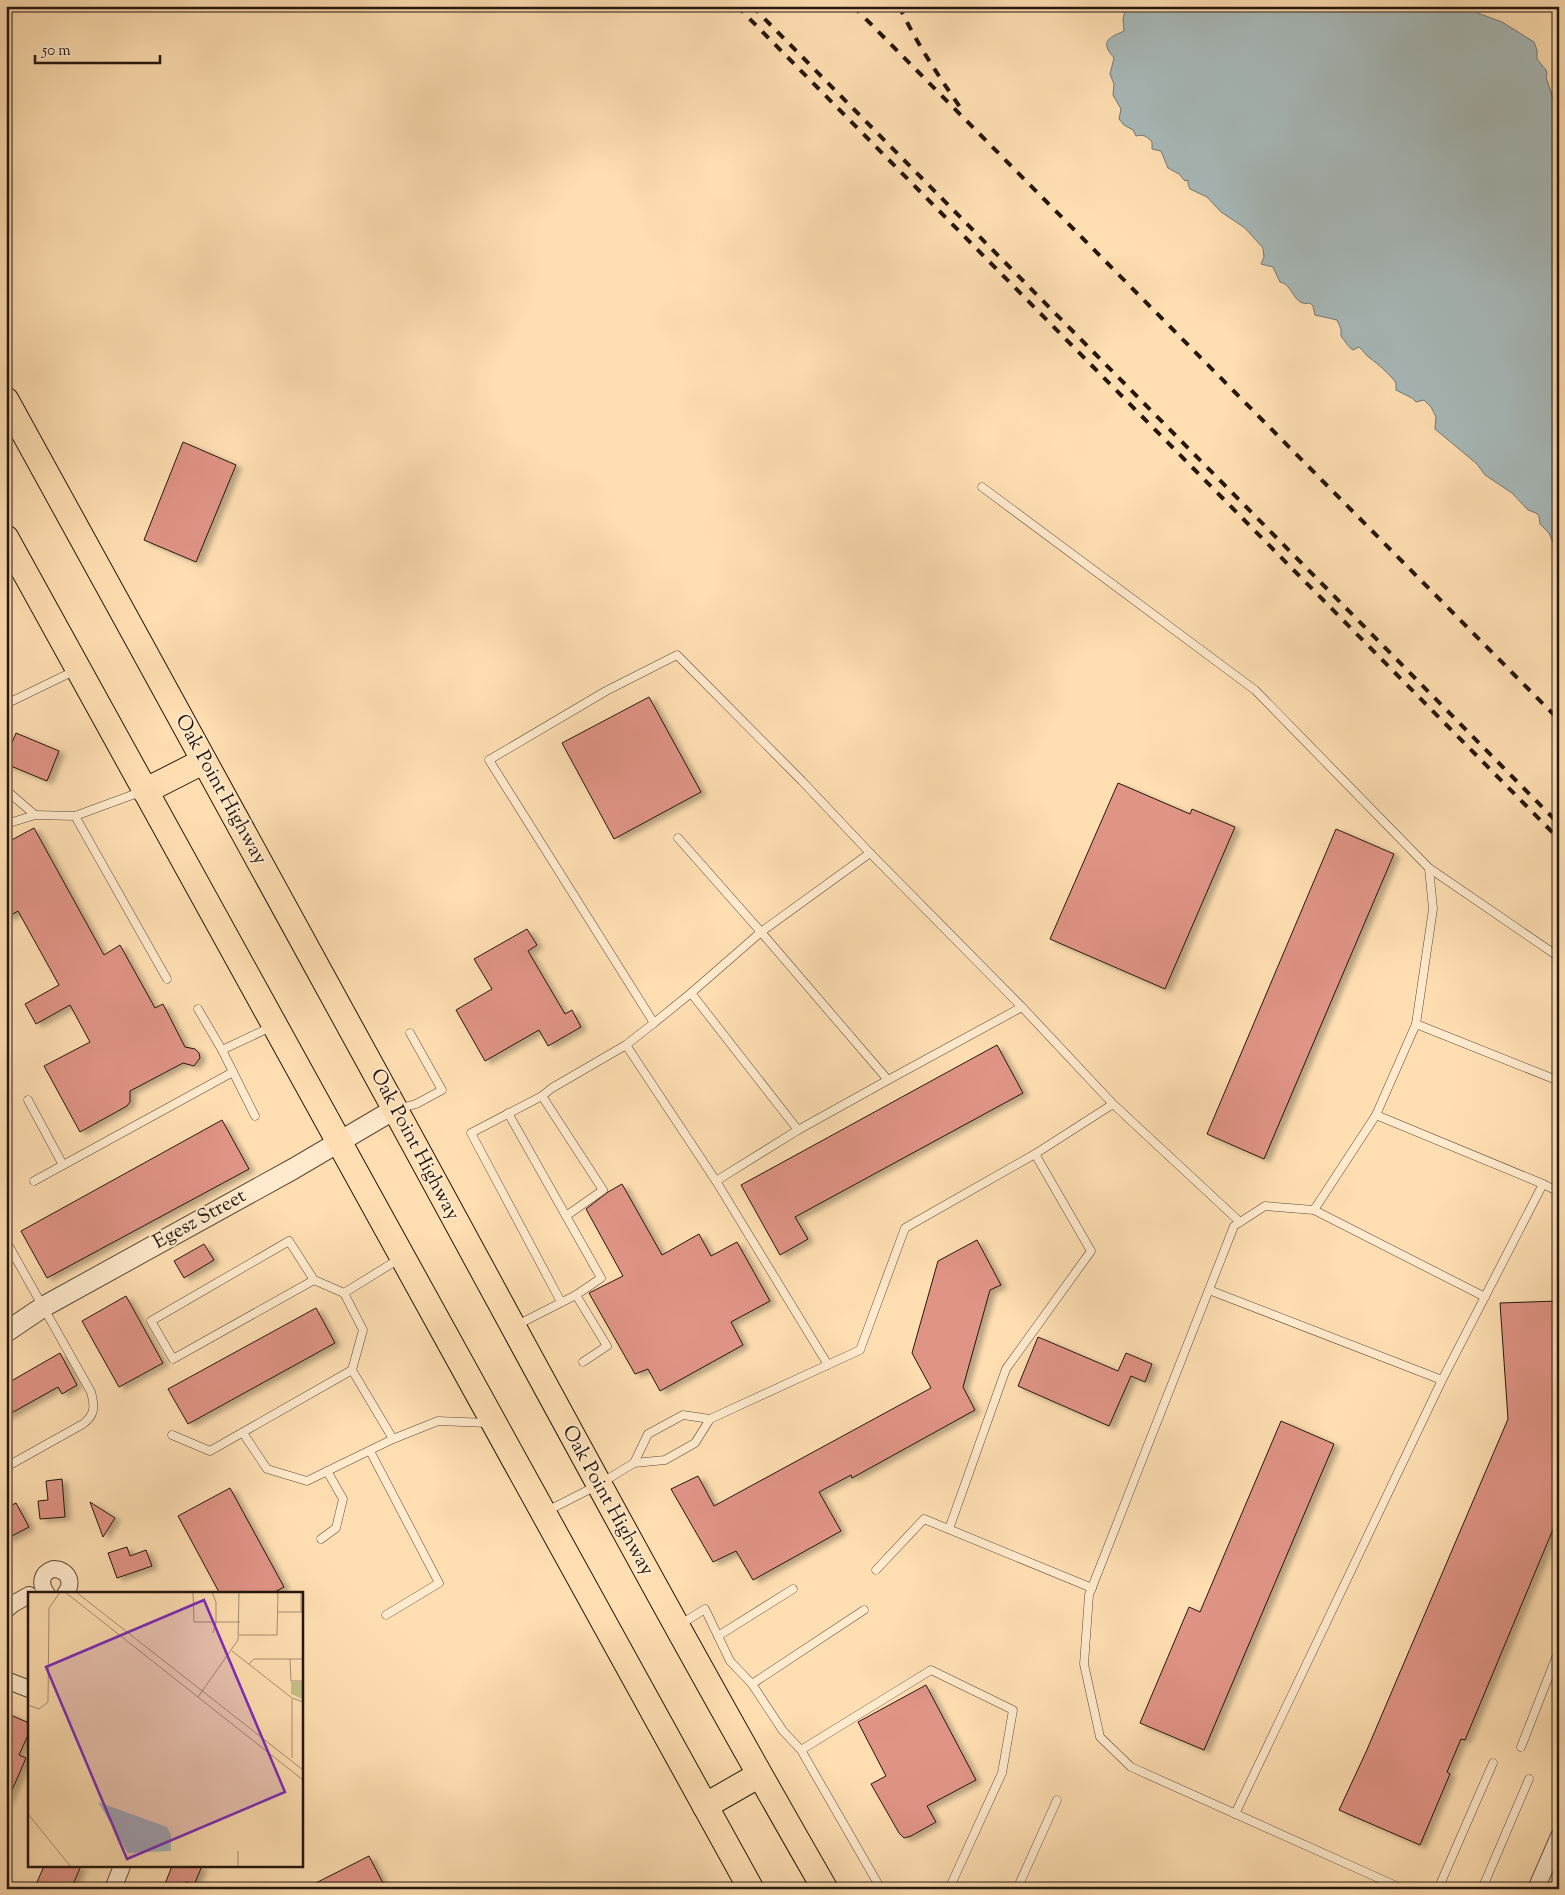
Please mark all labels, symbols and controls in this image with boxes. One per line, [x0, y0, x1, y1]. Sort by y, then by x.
scale bar [35, 32, 160, 64]
text: 50 m [41, 41, 71, 62]
street label: Oak Point Highway [167, 710, 273, 870]
street label: Oak Point Highway [362, 1064, 466, 1226]
street label: Egesz Street [148, 1182, 252, 1258]
street label: Oak Point Highway [554, 1421, 660, 1581]
inset map [28, 1592, 302, 1868]

